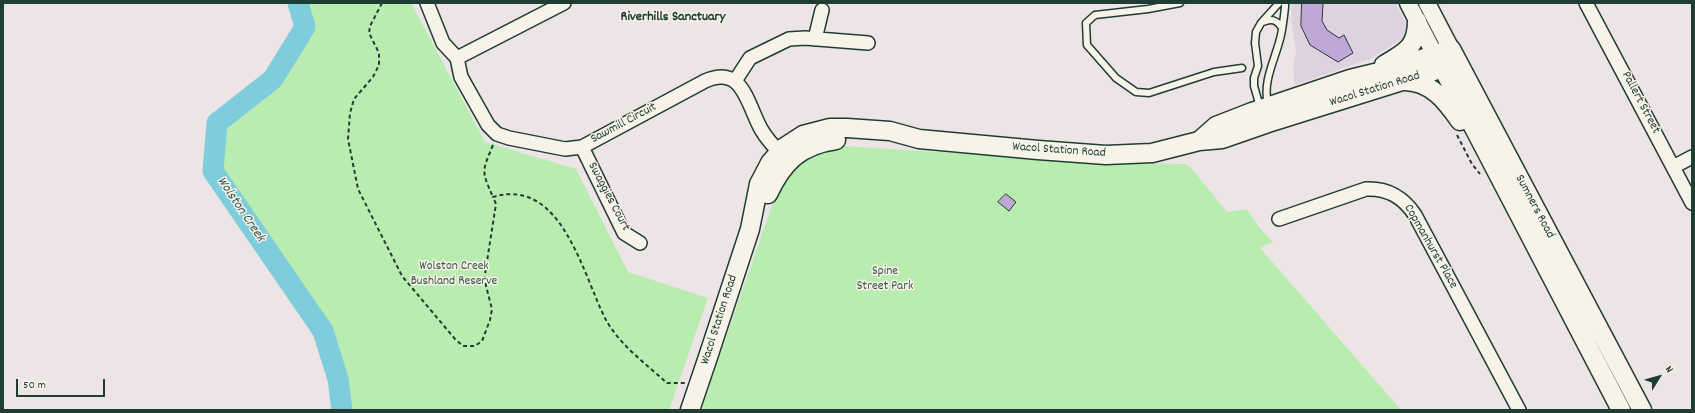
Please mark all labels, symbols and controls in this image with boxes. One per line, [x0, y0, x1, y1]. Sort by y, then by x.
district label: Riverhills Sanctuary [621, 10, 725, 26]
street label: Wacol Station Road [1328, 69, 1422, 111]
street label: Pallert Street [1617, 69, 1663, 137]
street label: Sawmill Circuit [588, 100, 660, 148]
street label: Wacol Station Road [1012, 140, 1106, 162]
street label: Swaggies Court [583, 160, 633, 234]
street label: Sumners Road [1511, 173, 1557, 241]
water label: Wolston Creek [212, 174, 268, 246]
street label: Copmanhurst Place [1400, 202, 1460, 292]
park label: Wolston Creek Bushland Reserve [411, 259, 497, 290]
park label: Spine Street Park [857, 264, 913, 295]
street label: Wacol Station Road [698, 273, 742, 367]
north arrow [1639, 357, 1679, 397]
text: N [1661, 363, 1677, 377]
scale bar [18, 371, 107, 397]
text: 50 m [23, 377, 46, 394]

